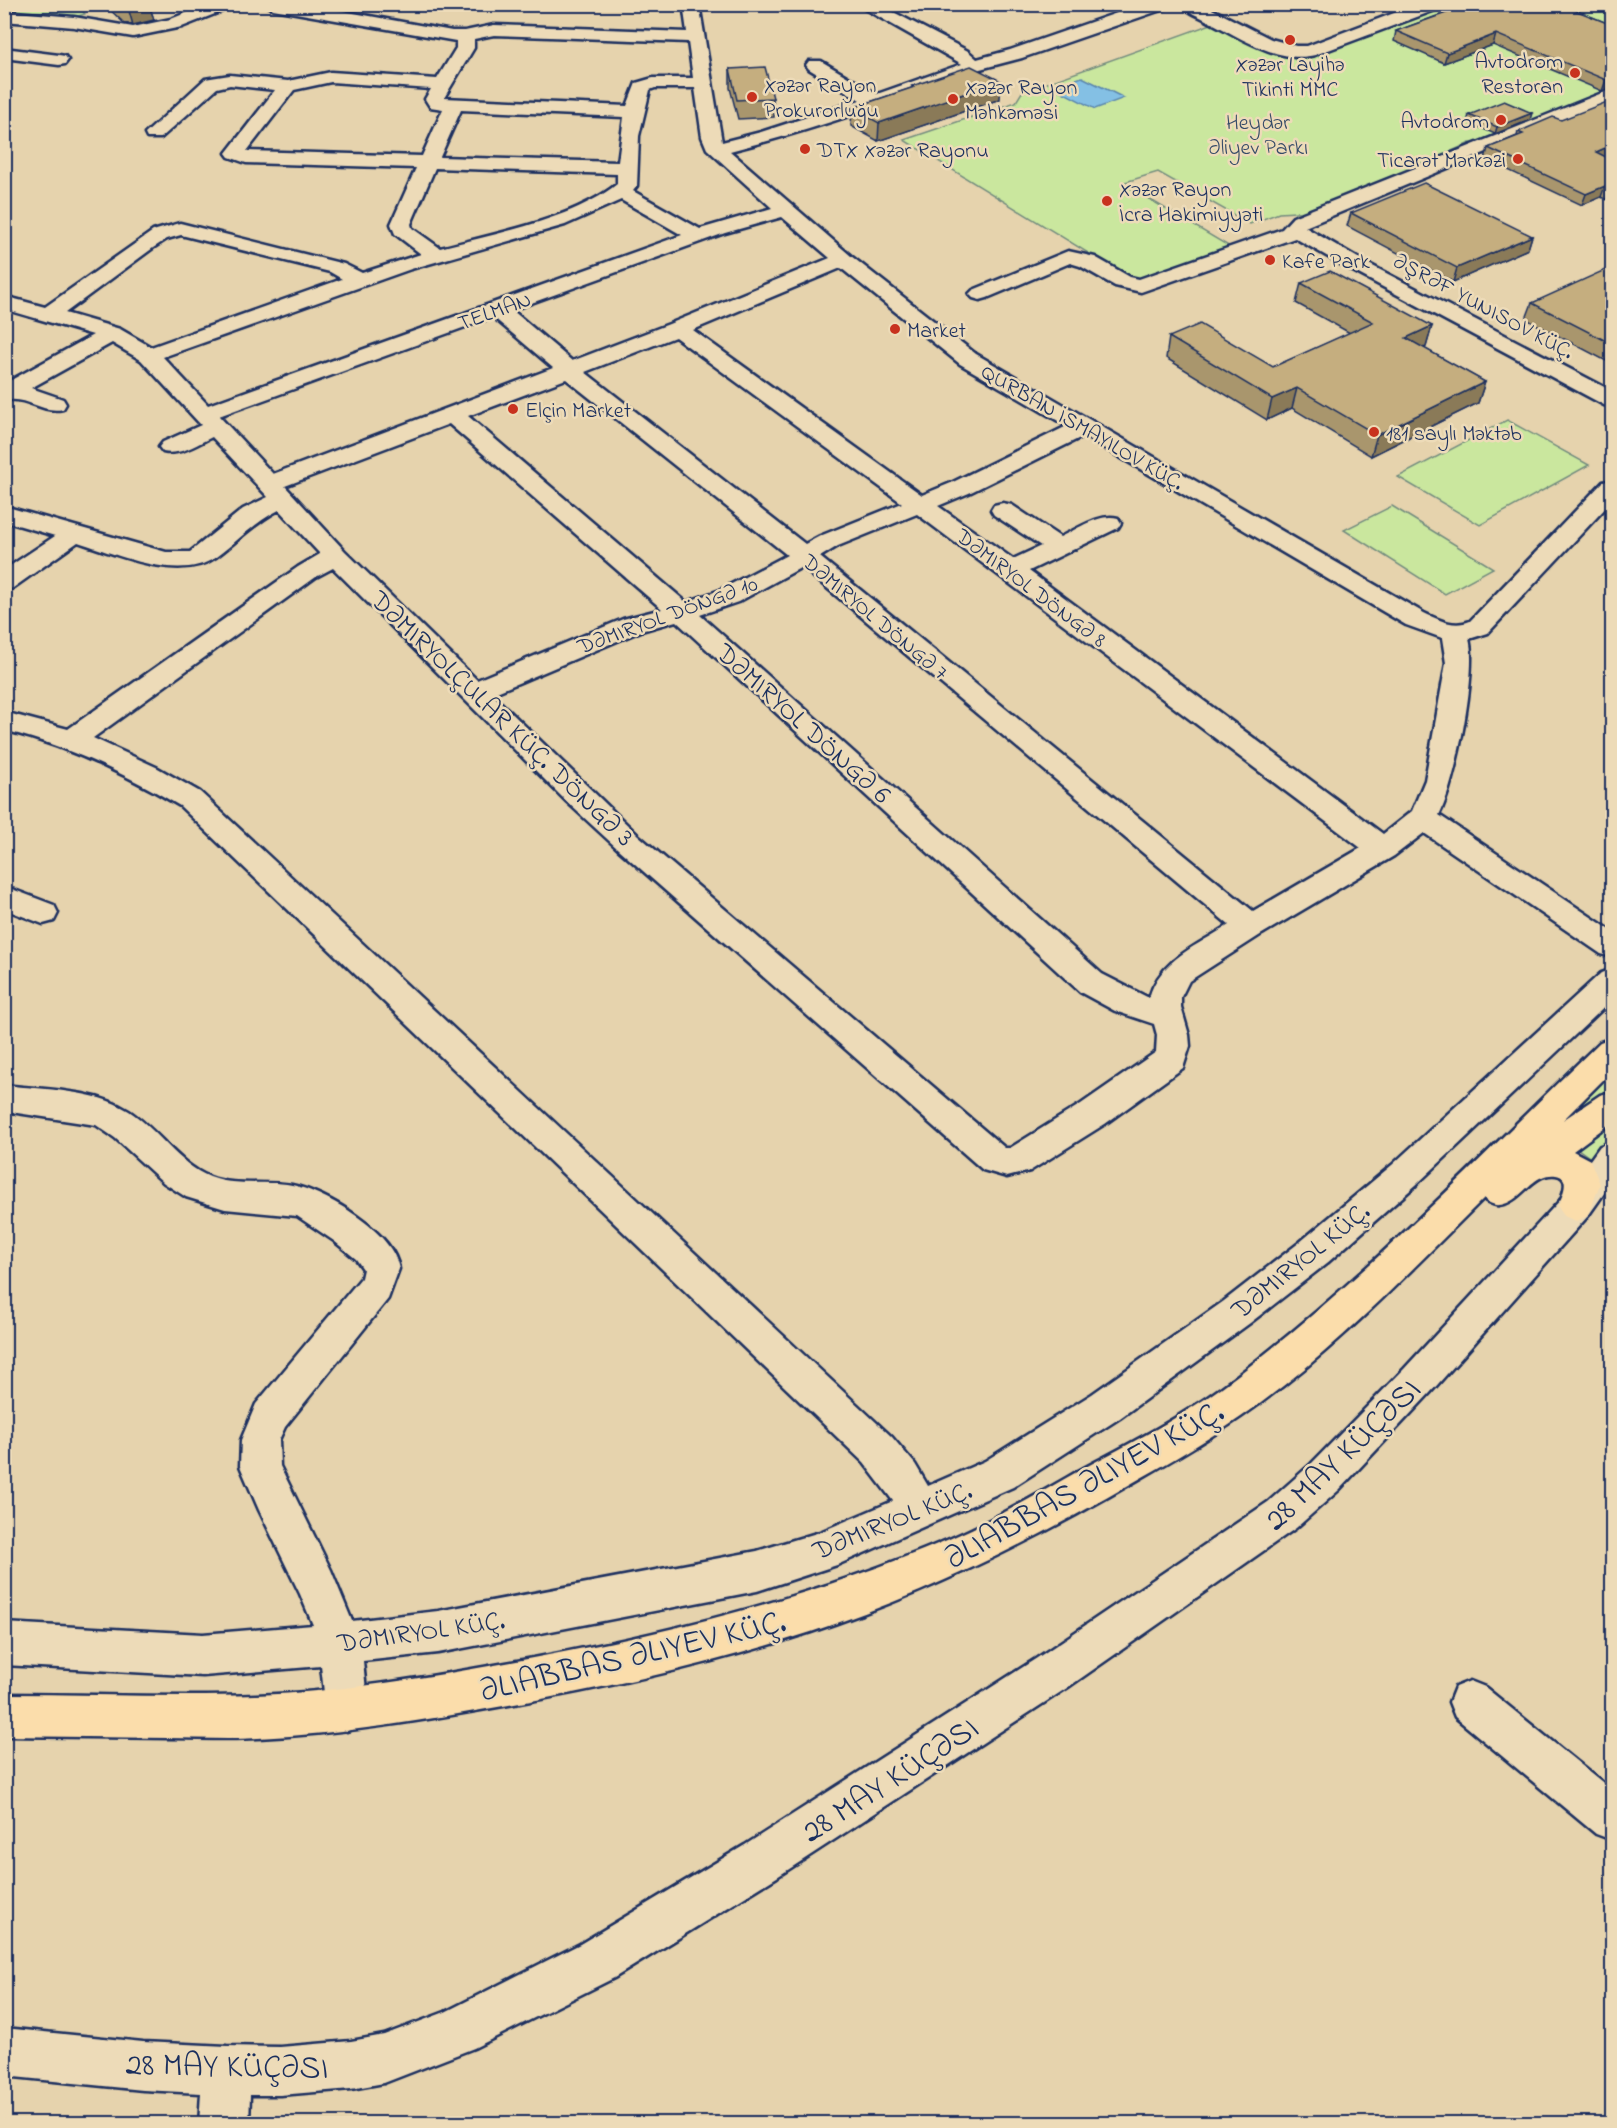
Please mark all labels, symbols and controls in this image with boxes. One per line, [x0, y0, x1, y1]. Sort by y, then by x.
marker: Xəzər Layihə Tikinti MMC [1283, 33, 1297, 47]
place label: Avtodrom Restoran [1474, 47, 1563, 104]
place label: Xəzər Layihə Tikinti MMC [1235, 50, 1345, 107]
marker: Avtodrom Restoran [1568, 66, 1582, 80]
place label: Xəzər Rayon Prokurorluğu [764, 71, 879, 129]
place label: Xəzər Rayon Məhkəməsi [965, 73, 1077, 130]
marker: Xəzər Rayon Prokurorluğu [745, 90, 759, 104]
marker: Xəzər Rayon Məhkəməsi [946, 92, 960, 106]
place label: Avtodrom [1400, 107, 1489, 139]
park label: Heydər Əliyev Parkı [1208, 108, 1308, 166]
marker: Avtodrom [1494, 113, 1508, 127]
place label: DTX Xəzər Rayonu [816, 136, 989, 169]
marker: DTX Xəzər Rayonu [798, 142, 812, 156]
place label: Ticarət Mərkəzi [1377, 146, 1506, 178]
marker: Ticarət Mərkəzi [1511, 152, 1525, 166]
place label: Xəzər Rayon İcra Hakimiyyəti [1119, 175, 1263, 233]
marker: Xəzər Rayon İcra Hakimiyyəti [1100, 194, 1114, 208]
street label: ƏŞRƏF YUNISOV KÜÇ. [1386, 246, 1579, 369]
place label: Kafe Park [1282, 247, 1370, 279]
marker: Kafe Park [1263, 253, 1277, 267]
street label: TELMAN [454, 285, 536, 341]
place label: Market [907, 316, 967, 348]
marker: Market [888, 322, 902, 336]
street label: QURBAN İSMAYILOV KÜÇ. [974, 357, 1189, 500]
place label: Elçin Market [525, 396, 632, 428]
marker: Elçin Market [506, 402, 520, 416]
place label: 181 saylı Məktəb [1386, 419, 1522, 452]
marker: 181 saylı Məktəb [1367, 425, 1381, 439]
street label: DƏMIRYOL DÖNGƏ 8 [947, 521, 1112, 657]
street label: DƏMIRYOL DÖNGƏ 7 [793, 547, 954, 689]
street label: DƏMIRYOL DÖNGƏ 10 [573, 569, 763, 665]
street label: DƏMIRYOLÇULAR KÜÇ. DÖNGƏ 3 [360, 582, 642, 857]
street label: DƏMIRYOL DÖNGƏ 6 [705, 635, 899, 814]
street label: DƏMIRYOL KÜÇ. [1223, 1194, 1379, 1331]
street label: 28 MAY KÜÇƏSI [1254, 1368, 1433, 1544]
street label: ƏLIABBAS ƏLIYEV KÜÇ. [936, 1390, 1234, 1583]
street label: DƏMIRYOL KÜÇ. [807, 1473, 978, 1572]
street label: ƏLIABBAS ƏLIYEV KÜÇ. [475, 1599, 791, 1717]
street label: DƏMIRYOL KÜÇ. [334, 1602, 508, 1665]
street label: 28 MAY KÜÇƏSI [793, 1706, 989, 1857]
street label: 28 MAY KÜÇƏSI [125, 2042, 329, 2094]

